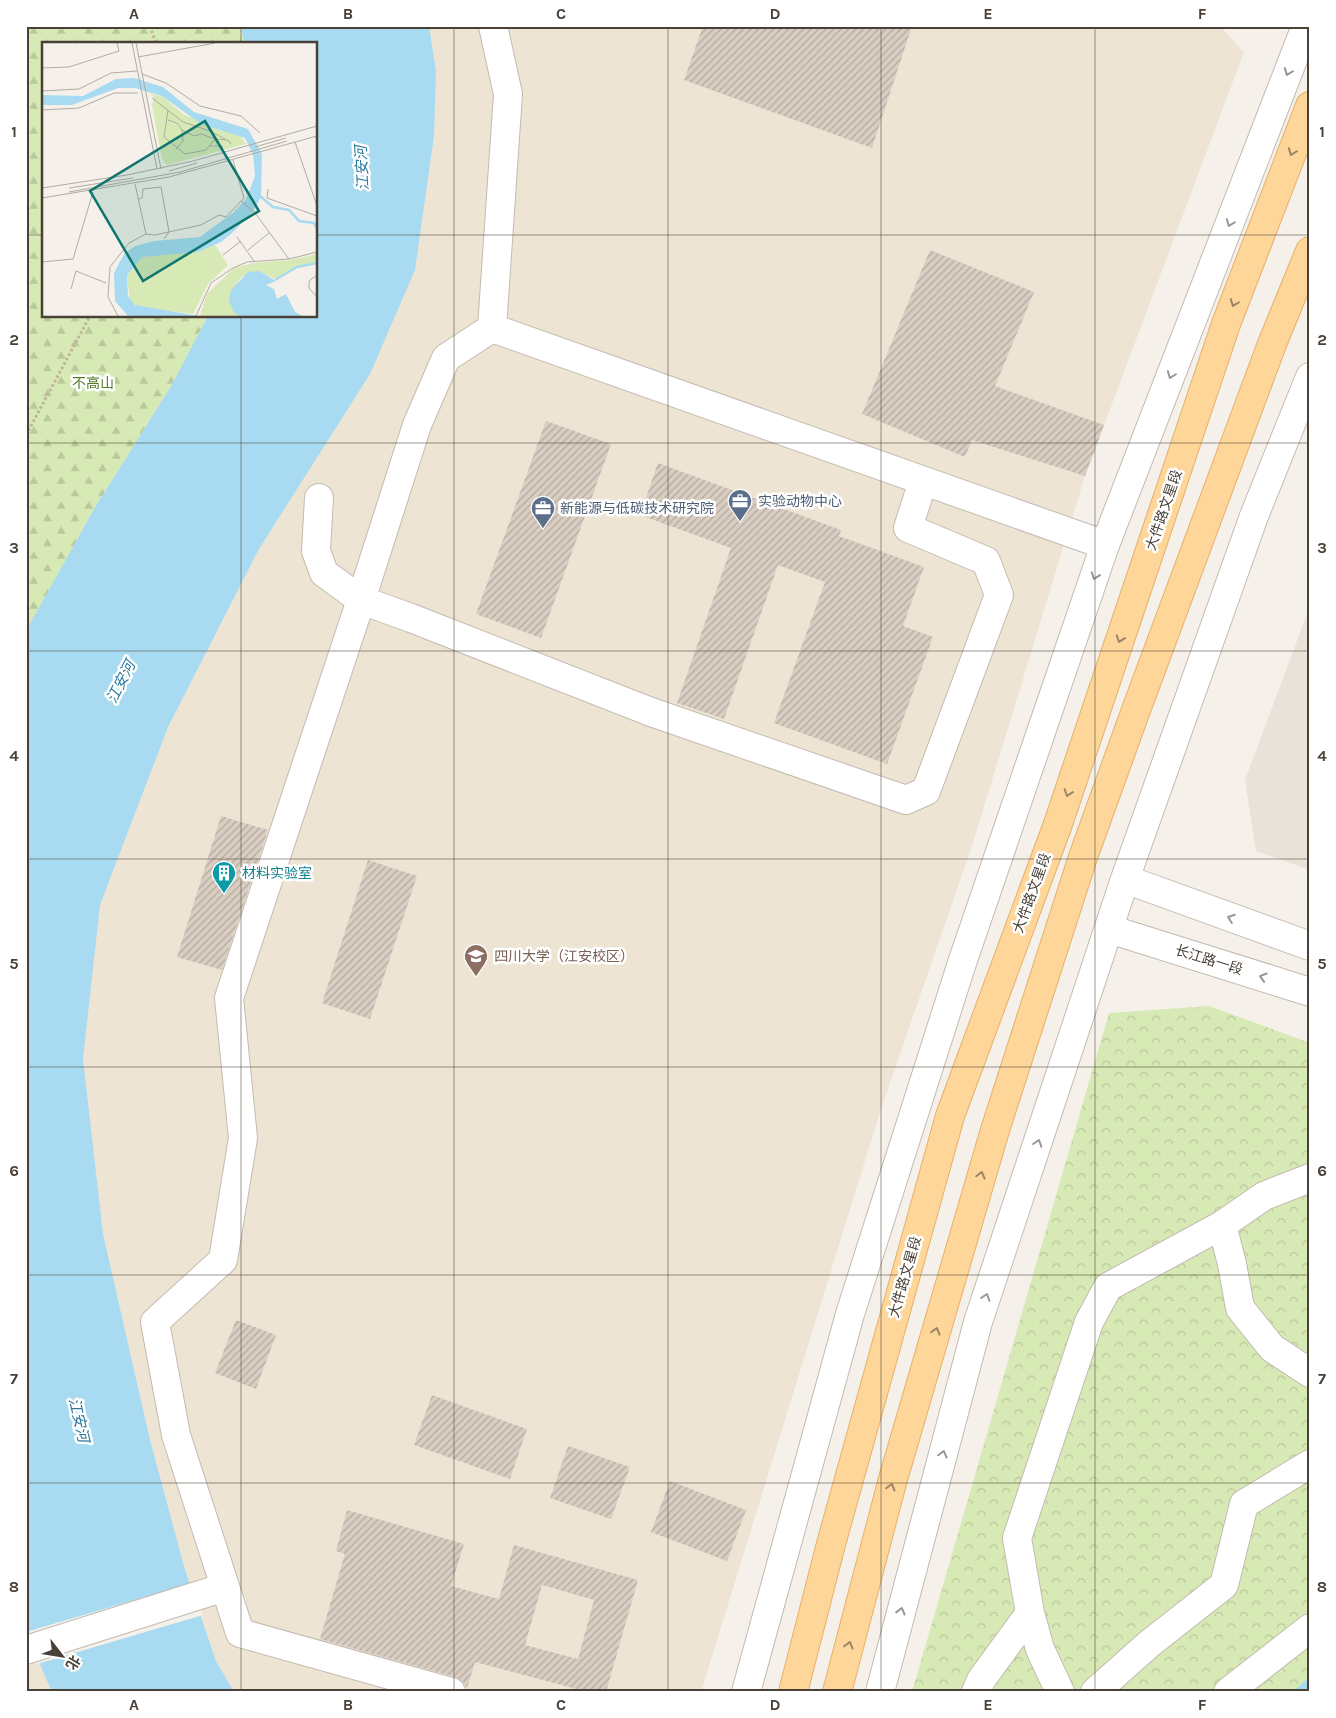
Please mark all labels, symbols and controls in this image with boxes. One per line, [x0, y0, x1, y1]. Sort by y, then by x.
text: A [129, 4, 139, 23]
text: B [343, 4, 353, 23]
text: C [556, 4, 566, 23]
text: D [770, 4, 781, 23]
text: E [983, 4, 993, 23]
text: F [1198, 4, 1207, 23]
inset map [42, 42, 318, 318]
one-way arrow [1284, 67, 1294, 76]
text: 1 [11, 122, 17, 141]
text: 1 [1319, 122, 1325, 141]
water label: 江安河 [352, 142, 372, 191]
one-way arrow [1288, 147, 1298, 156]
one-way arrow [1225, 218, 1236, 227]
one-way arrow [1230, 299, 1240, 307]
text: 2 [9, 330, 19, 349]
text: 2 [1317, 330, 1327, 349]
one-way arrow [1167, 370, 1177, 379]
park label: 不高山 [72, 375, 114, 392]
street label: 大件路文星段 [1142, 468, 1186, 552]
office icon: 实验动物中心 [727, 488, 753, 522]
place label: 实验动物中心 [758, 493, 842, 510]
office icon: 新能源与低碳技术研究院 [530, 495, 556, 529]
place label: 新能源与低碳技术研究院 [560, 500, 714, 517]
text: 3 [9, 538, 19, 557]
text: 3 [1317, 538, 1327, 557]
one-way arrow [1091, 571, 1101, 580]
one-way arrow [1116, 635, 1126, 643]
water label: 江安河 [103, 655, 141, 706]
text: 4 [9, 746, 19, 765]
text: 4 [1317, 746, 1327, 765]
one-way arrow [1064, 789, 1074, 797]
street label: 大件路文星段 [1010, 851, 1054, 935]
building icon: 材料实验室 [211, 860, 237, 894]
place label: 材料实验室 [242, 865, 312, 882]
one-way arrow [1227, 914, 1236, 924]
street label: 长江路一段 [1173, 942, 1245, 978]
school or university icon: 四川大学（江安校区） [463, 943, 489, 977]
place label: 四川大学（江安校区） [494, 948, 634, 965]
text: 5 [9, 954, 19, 973]
text: 5 [1317, 954, 1327, 973]
one-way arrow [1260, 973, 1268, 983]
one-way arrow [1032, 1139, 1042, 1148]
text: 6 [9, 1161, 19, 1180]
text: 6 [1317, 1161, 1327, 1180]
one-way arrow [976, 1172, 986, 1180]
street label: 大件路文星段 [885, 1234, 925, 1320]
one-way arrow [981, 1293, 991, 1302]
one-way arrow [930, 1328, 940, 1336]
text: 7 [10, 1369, 18, 1388]
text: 7 [1318, 1369, 1326, 1388]
water label: 江安河 [65, 1396, 94, 1447]
one-way arrow [937, 1450, 947, 1458]
one-way arrow [885, 1484, 895, 1492]
text: 8 [9, 1577, 19, 1596]
text: 8 [1317, 1577, 1327, 1596]
one-way arrow [895, 1606, 906, 1615]
north arrow [38, 1630, 88, 1680]
one-way arrow [844, 1641, 854, 1649]
text: 北 [62, 1652, 84, 1673]
text: A [129, 1695, 139, 1714]
text: B [343, 1695, 353, 1714]
text: C [556, 1695, 566, 1714]
text: D [770, 1695, 781, 1714]
text: E [983, 1695, 993, 1714]
text: F [1198, 1695, 1207, 1714]

